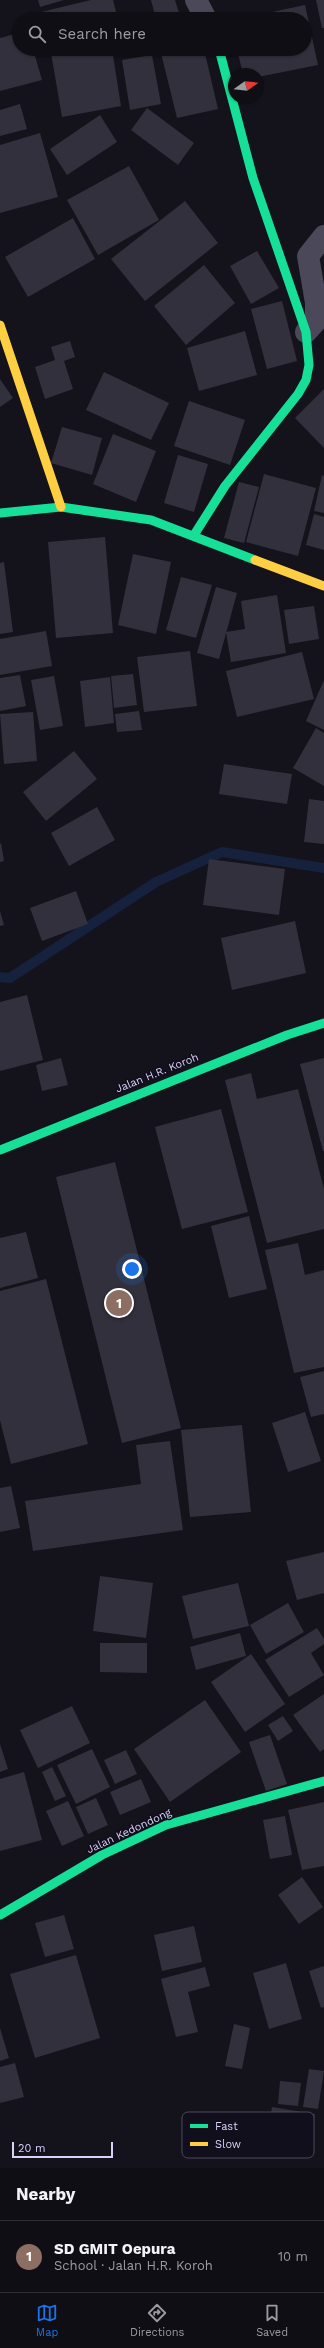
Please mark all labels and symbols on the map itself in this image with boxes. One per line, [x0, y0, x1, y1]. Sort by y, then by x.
north arrow [228, 68, 264, 104]
street label: Jalan H.R. Koroh [114, 1050, 200, 1096]
your location [122, 1259, 142, 1279]
pin: 1 [106, 1288, 132, 1318]
street label: Jalan Kedondong [85, 1806, 174, 1856]
legend [182, 2112, 314, 2158]
text: Fast [215, 2120, 238, 2133]
text: Slow [215, 2138, 241, 2151]
scale bar [12, 2140, 113, 2159]

